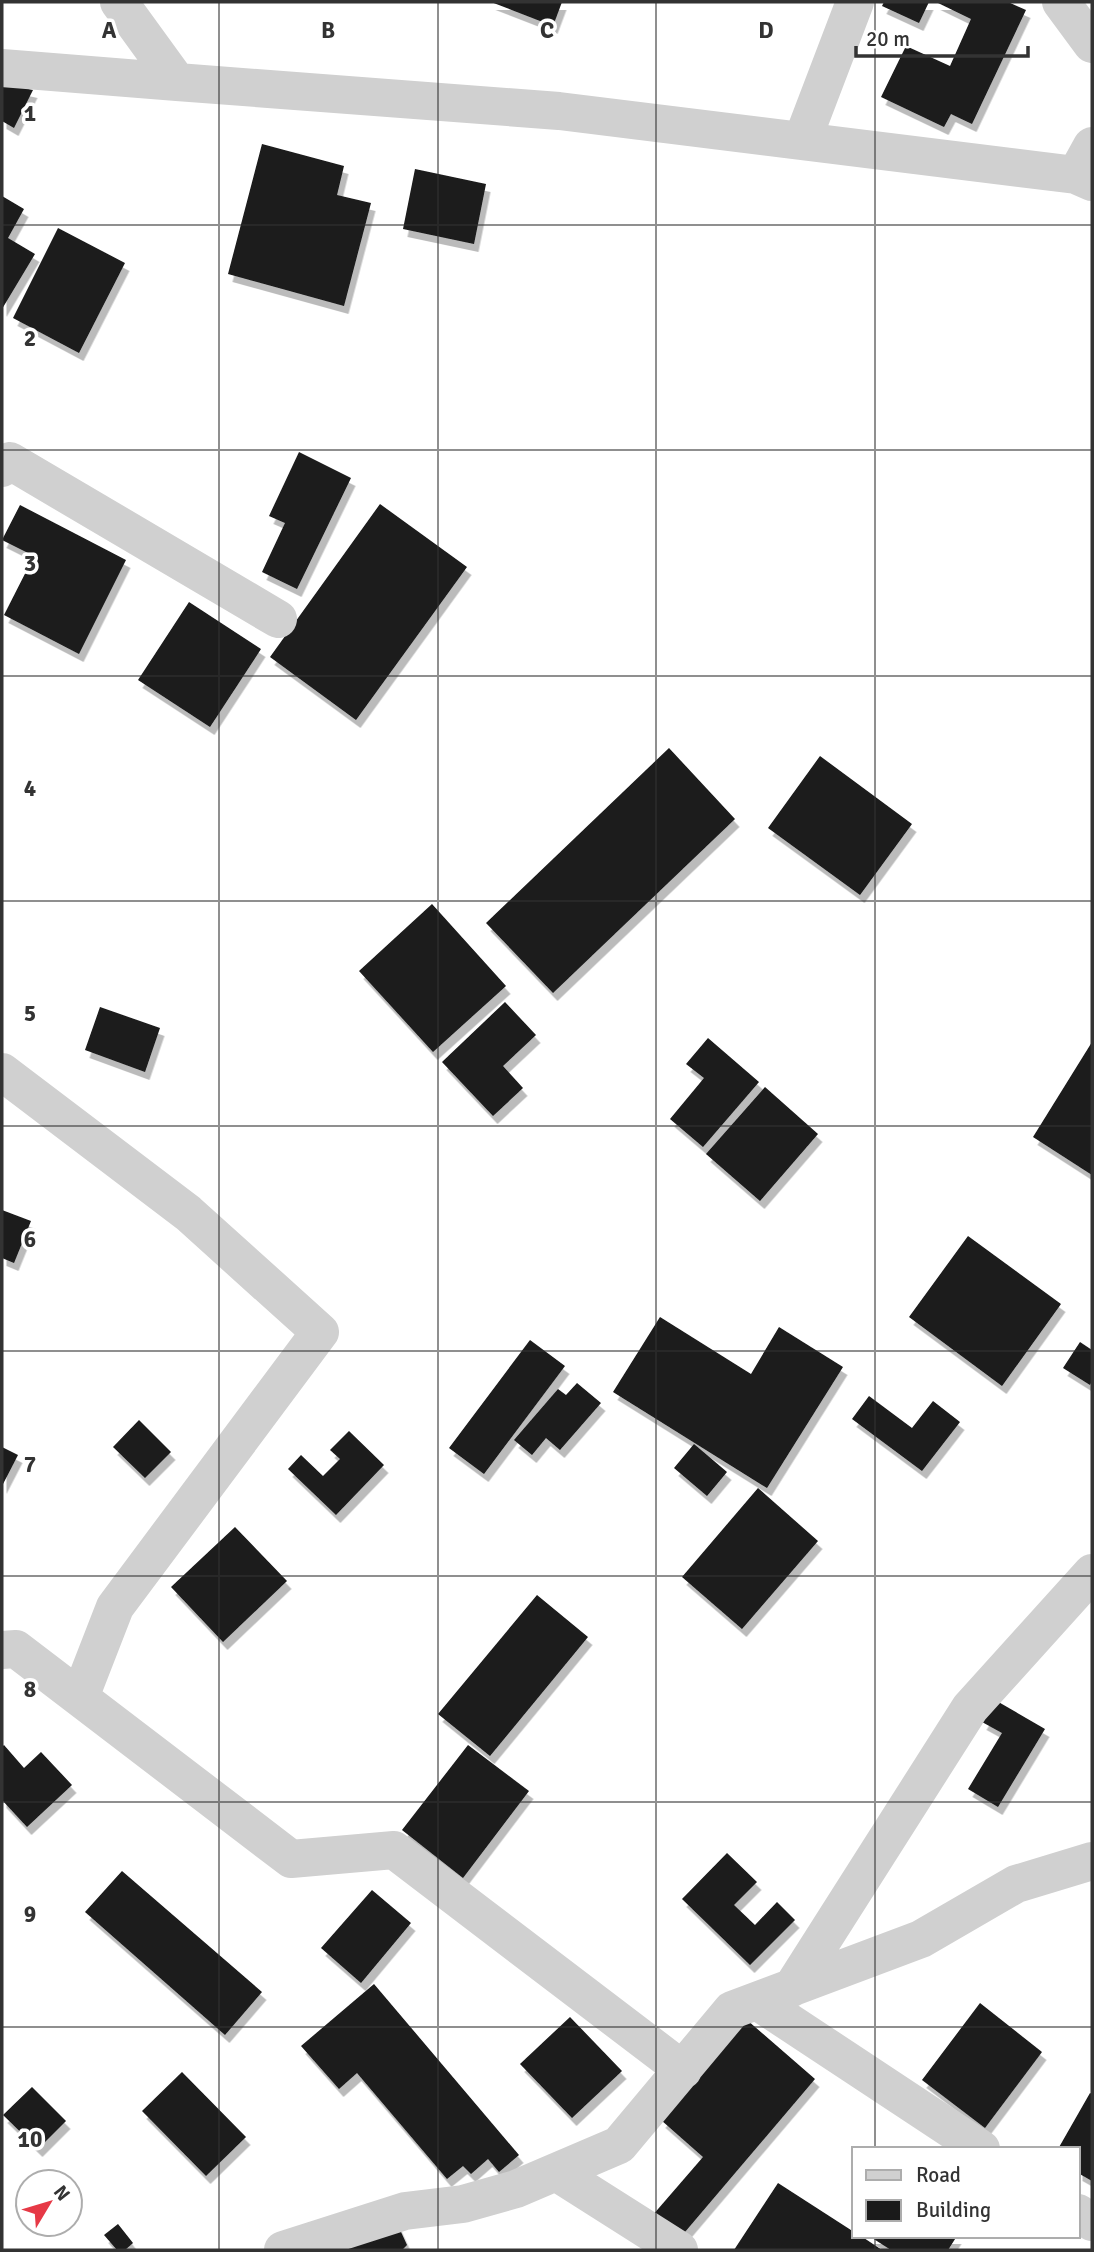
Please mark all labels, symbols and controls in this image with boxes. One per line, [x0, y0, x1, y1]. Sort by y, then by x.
scale bar [856, 14, 1028, 58]
text: A [102, 16, 117, 45]
text: B [321, 16, 335, 45]
text: C [540, 16, 554, 45]
text: D [758, 16, 774, 45]
text: 20 m [866, 26, 910, 52]
text: 1 [24, 99, 36, 128]
text: 2 [24, 324, 36, 353]
text: 3 [24, 549, 36, 578]
text: 4 [24, 774, 36, 803]
text: 5 [24, 999, 36, 1028]
text: 6 [24, 1225, 36, 1254]
text: 7 [24, 1450, 36, 1479]
text: 8 [24, 1675, 36, 1704]
text: 9 [24, 1900, 36, 1929]
text: 10 [18, 2125, 42, 2154]
legend [852, 2147, 1080, 2238]
text: Road [916, 2162, 961, 2188]
north arrow [14, 2168, 84, 2238]
text: N [48, 2181, 75, 2206]
text: Building [916, 2197, 991, 2223]

